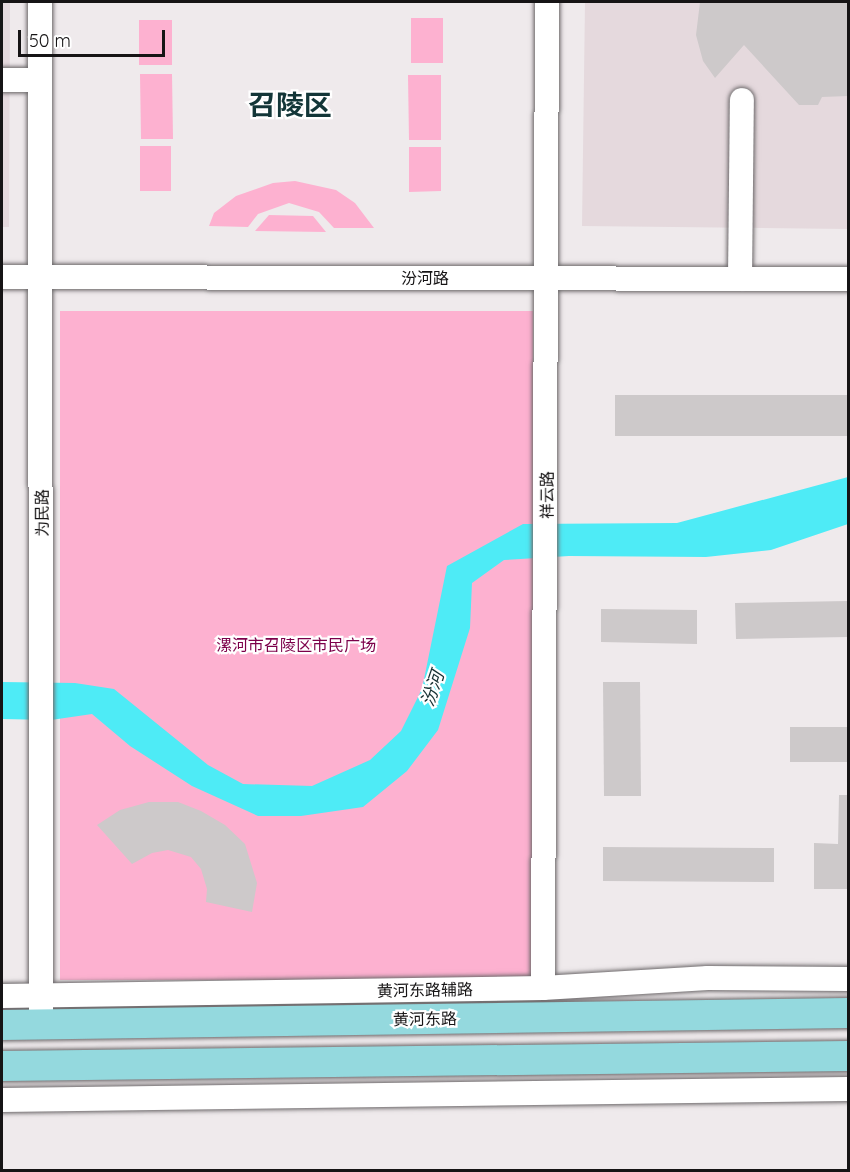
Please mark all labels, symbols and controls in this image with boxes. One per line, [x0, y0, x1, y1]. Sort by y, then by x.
scale bar [21, 18, 168, 56]
text: 50 m [29, 29, 71, 52]
district label: 召陵区 [248, 88, 332, 122]
street label: 汾河路 [401, 268, 449, 288]
street label: 祥云路 [537, 471, 557, 519]
street label: 为民路 [32, 489, 52, 537]
park label: 漯河市召陵区市民广场 [216, 635, 376, 655]
water label: 汾河 [417, 668, 449, 710]
street label: 黄河东路辅路 [377, 980, 473, 1000]
street label: 黄河东路 [393, 1009, 457, 1029]

